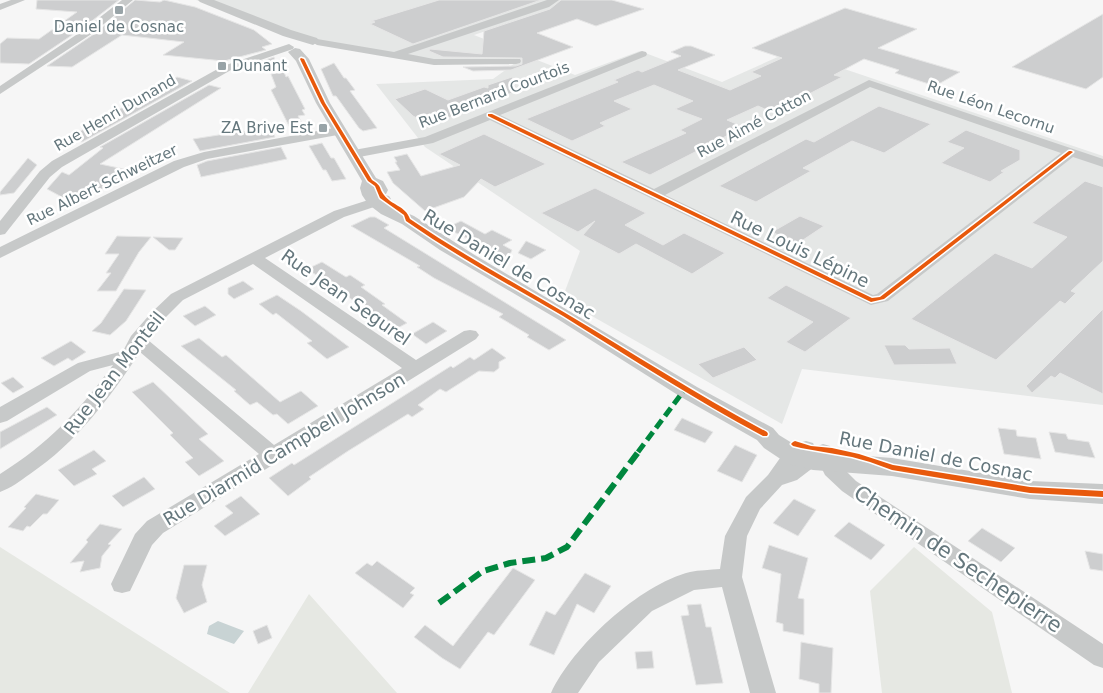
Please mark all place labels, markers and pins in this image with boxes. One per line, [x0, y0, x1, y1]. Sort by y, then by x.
marker: Daniel de Cosnac [113, 4, 125, 16]
place label: Daniel de Cosnac [54, 18, 184, 36]
place label: Dunant [232, 57, 287, 75]
marker: Dunant [216, 60, 228, 72]
place label: ZA Brive Est [221, 119, 313, 137]
marker: ZA Brive Est [317, 122, 329, 134]

